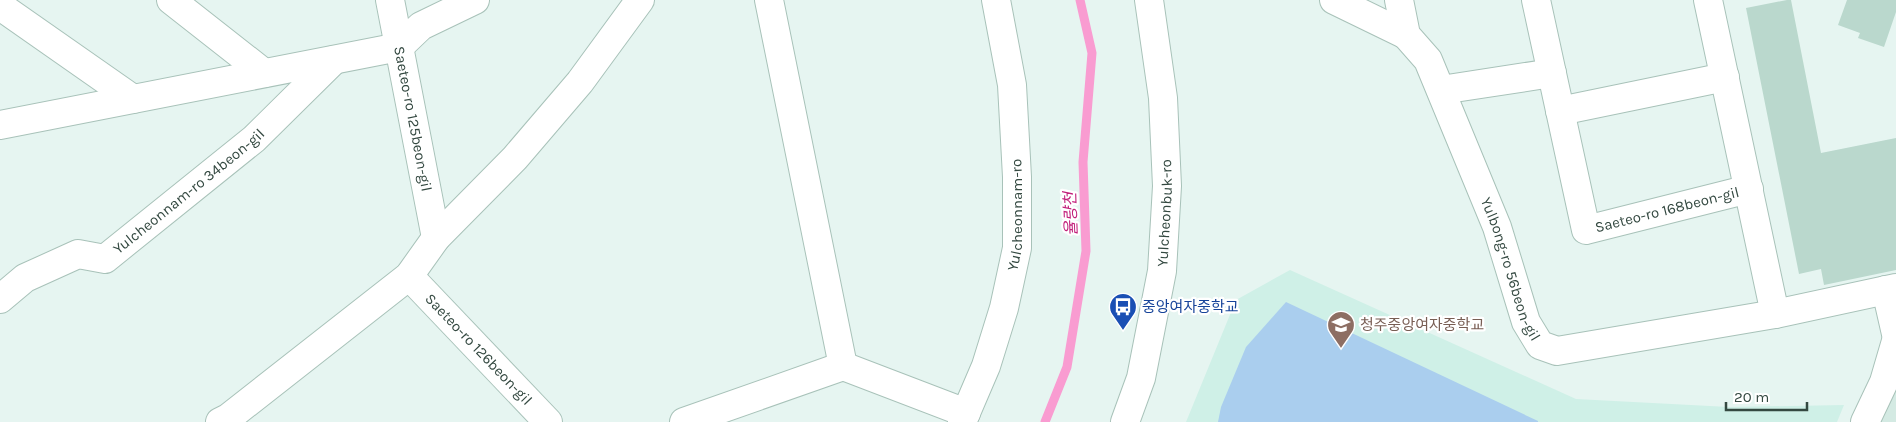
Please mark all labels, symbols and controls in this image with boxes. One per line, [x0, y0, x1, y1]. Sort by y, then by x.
street label: Saeteo-ro 125beon-gil [390, 45, 436, 193]
street label: Yulcheonnam-ro 34beon-gil [109, 125, 268, 258]
street label: Yulcheonnam-ro [1003, 158, 1026, 273]
street label: Yulcheonbuk-ro [1153, 159, 1176, 267]
street label: Saeteo-ro 168beon-gil [1593, 183, 1741, 236]
water label: 율량천 [1060, 189, 1081, 236]
street label: Yulbong-ro 56beon-gil [1477, 195, 1544, 344]
street label: Saeteo-ro 126beon-gil [421, 290, 536, 409]
bus stop icon: 중앙여자중학교 [1108, 292, 1138, 331]
place label: 중앙여자중학교 [1142, 298, 1239, 316]
school or university icon: 청주중앙여자중학교 [1326, 310, 1356, 349]
place label: 청주중앙여자중학교 [1360, 316, 1484, 334]
scale bar [1726, 380, 1807, 412]
text: 20 m [1734, 388, 1769, 406]

